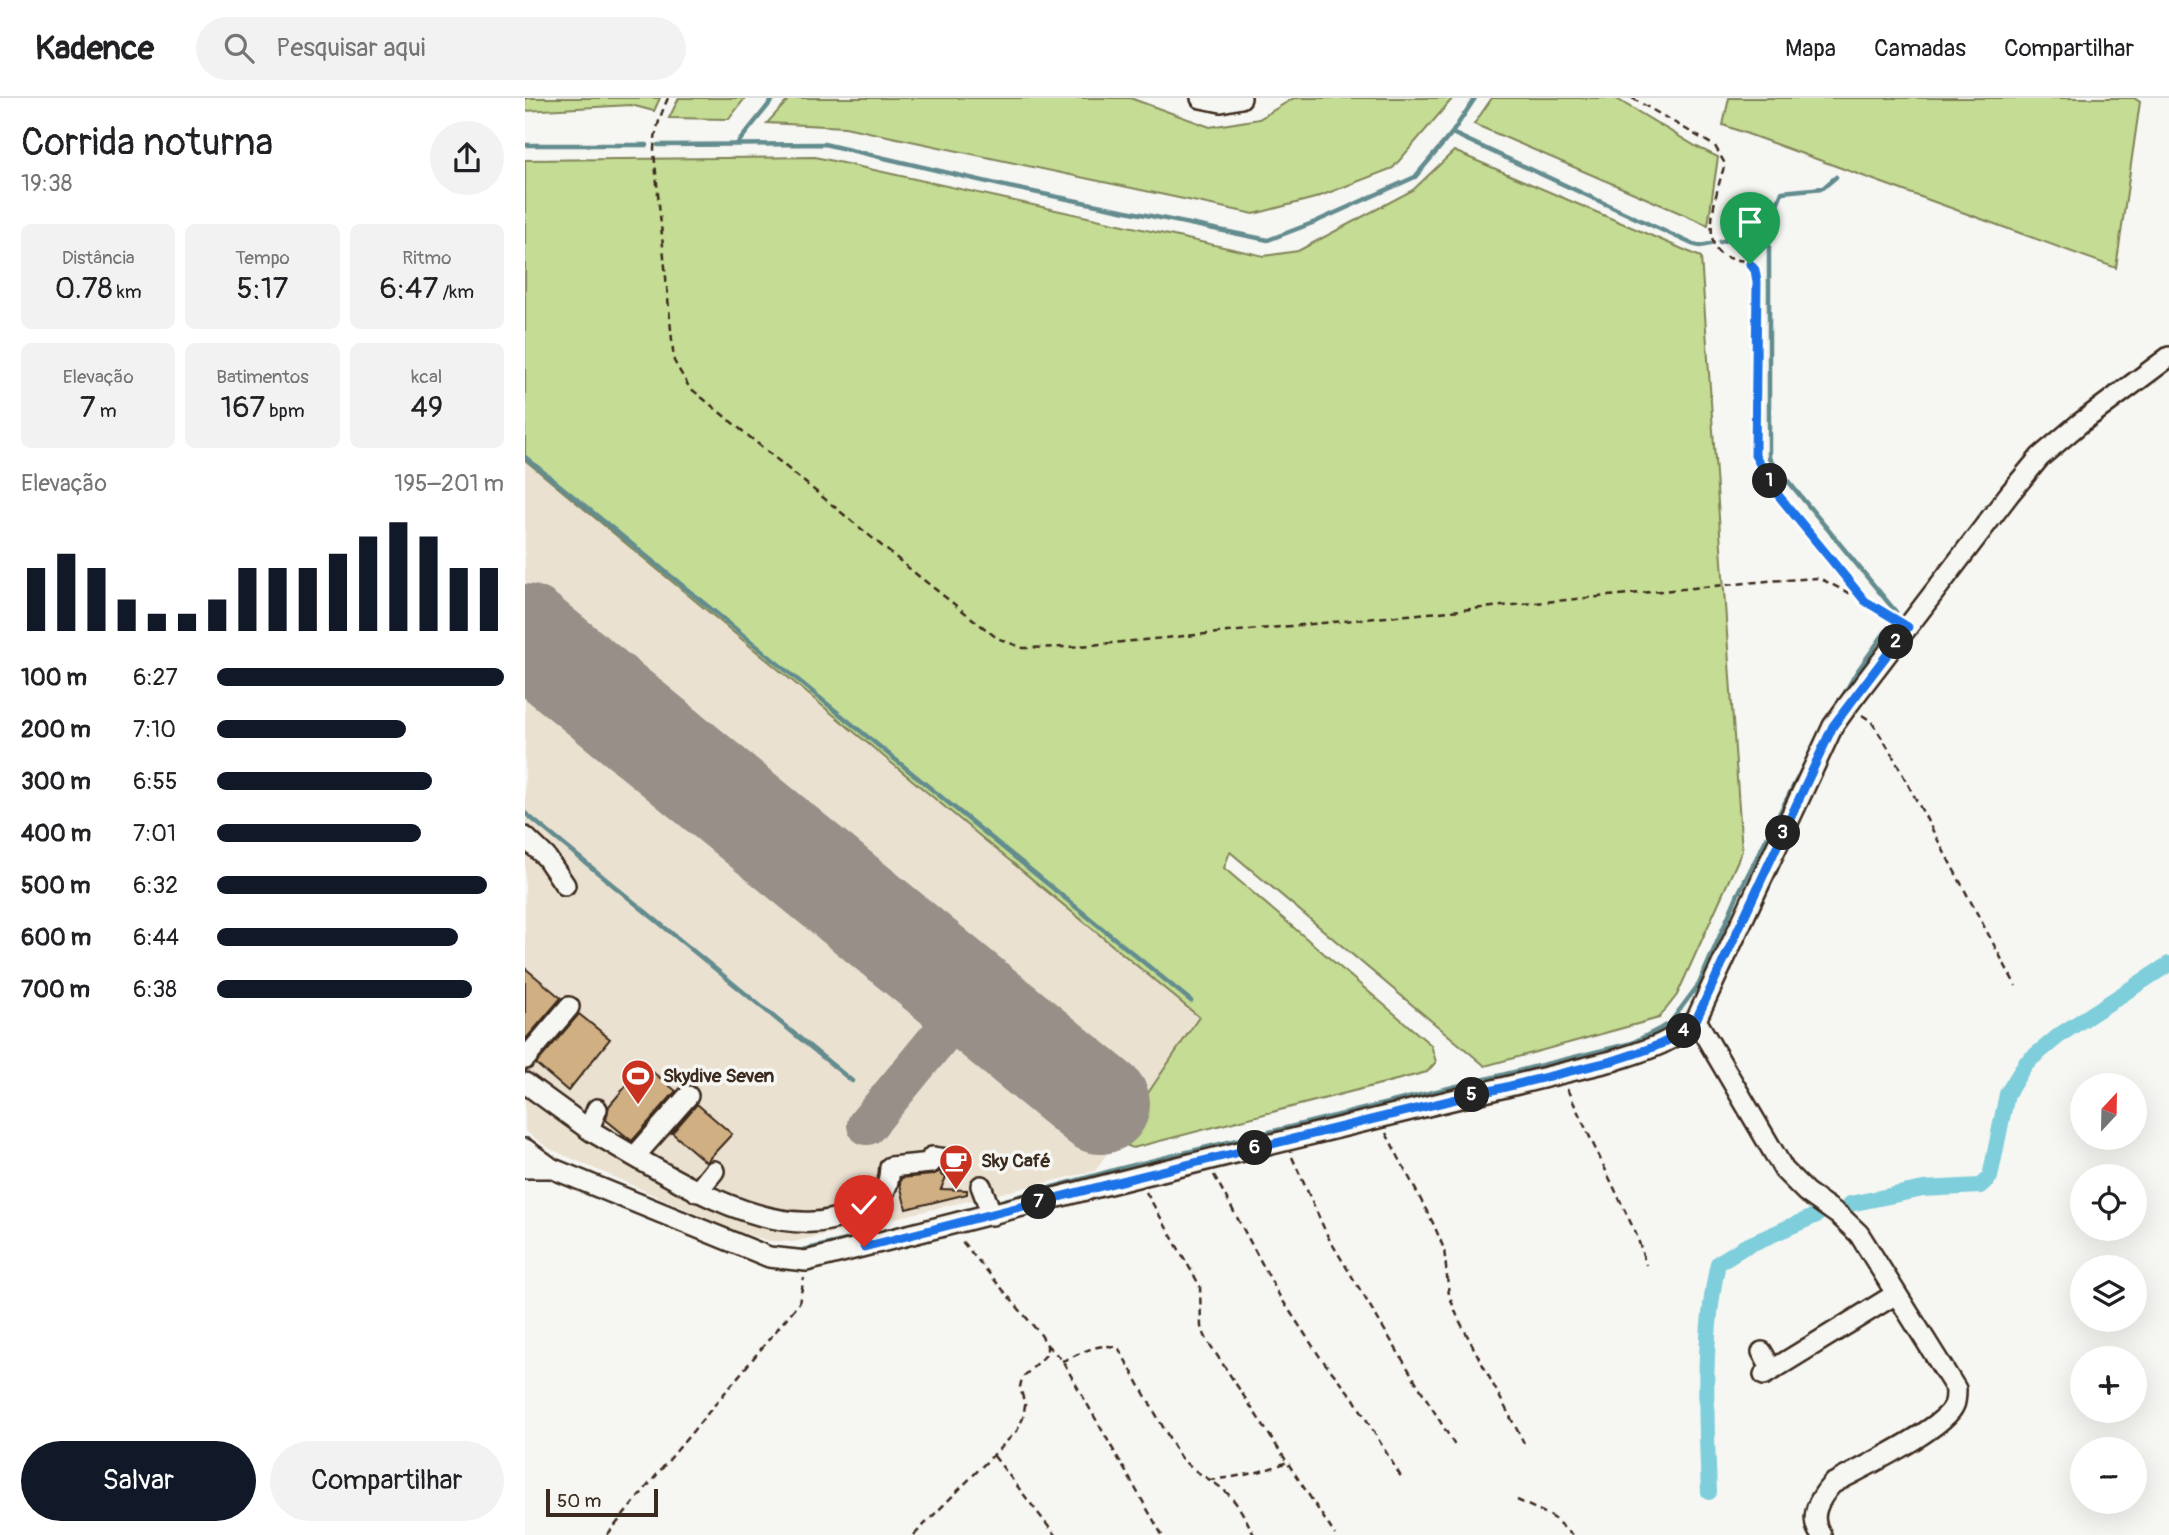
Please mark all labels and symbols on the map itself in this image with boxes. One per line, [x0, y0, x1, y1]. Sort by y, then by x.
pin [1720, 192, 1780, 264]
pin: 1 [1753, 464, 1787, 498]
pin: 2 [1879, 624, 1913, 660]
pin: 3 [1765, 816, 1801, 850]
pin: 4 [1667, 1014, 1701, 1048]
sports icon: Skydive Seven [619, 1057, 657, 1106]
place label: Skydive Seven [663, 1064, 774, 1088]
north arrow [2070, 1073, 2147, 1150]
pin: 5 [1455, 1077, 1489, 1112]
pin: 6 [1237, 1130, 1273, 1166]
cafe icon: Sky Café [937, 1142, 975, 1191]
place label: Sky Café [981, 1149, 1051, 1173]
pin [834, 1175, 894, 1247]
pin: 7 [1021, 1184, 1057, 1220]
scale bar [546, 1486, 658, 1518]

